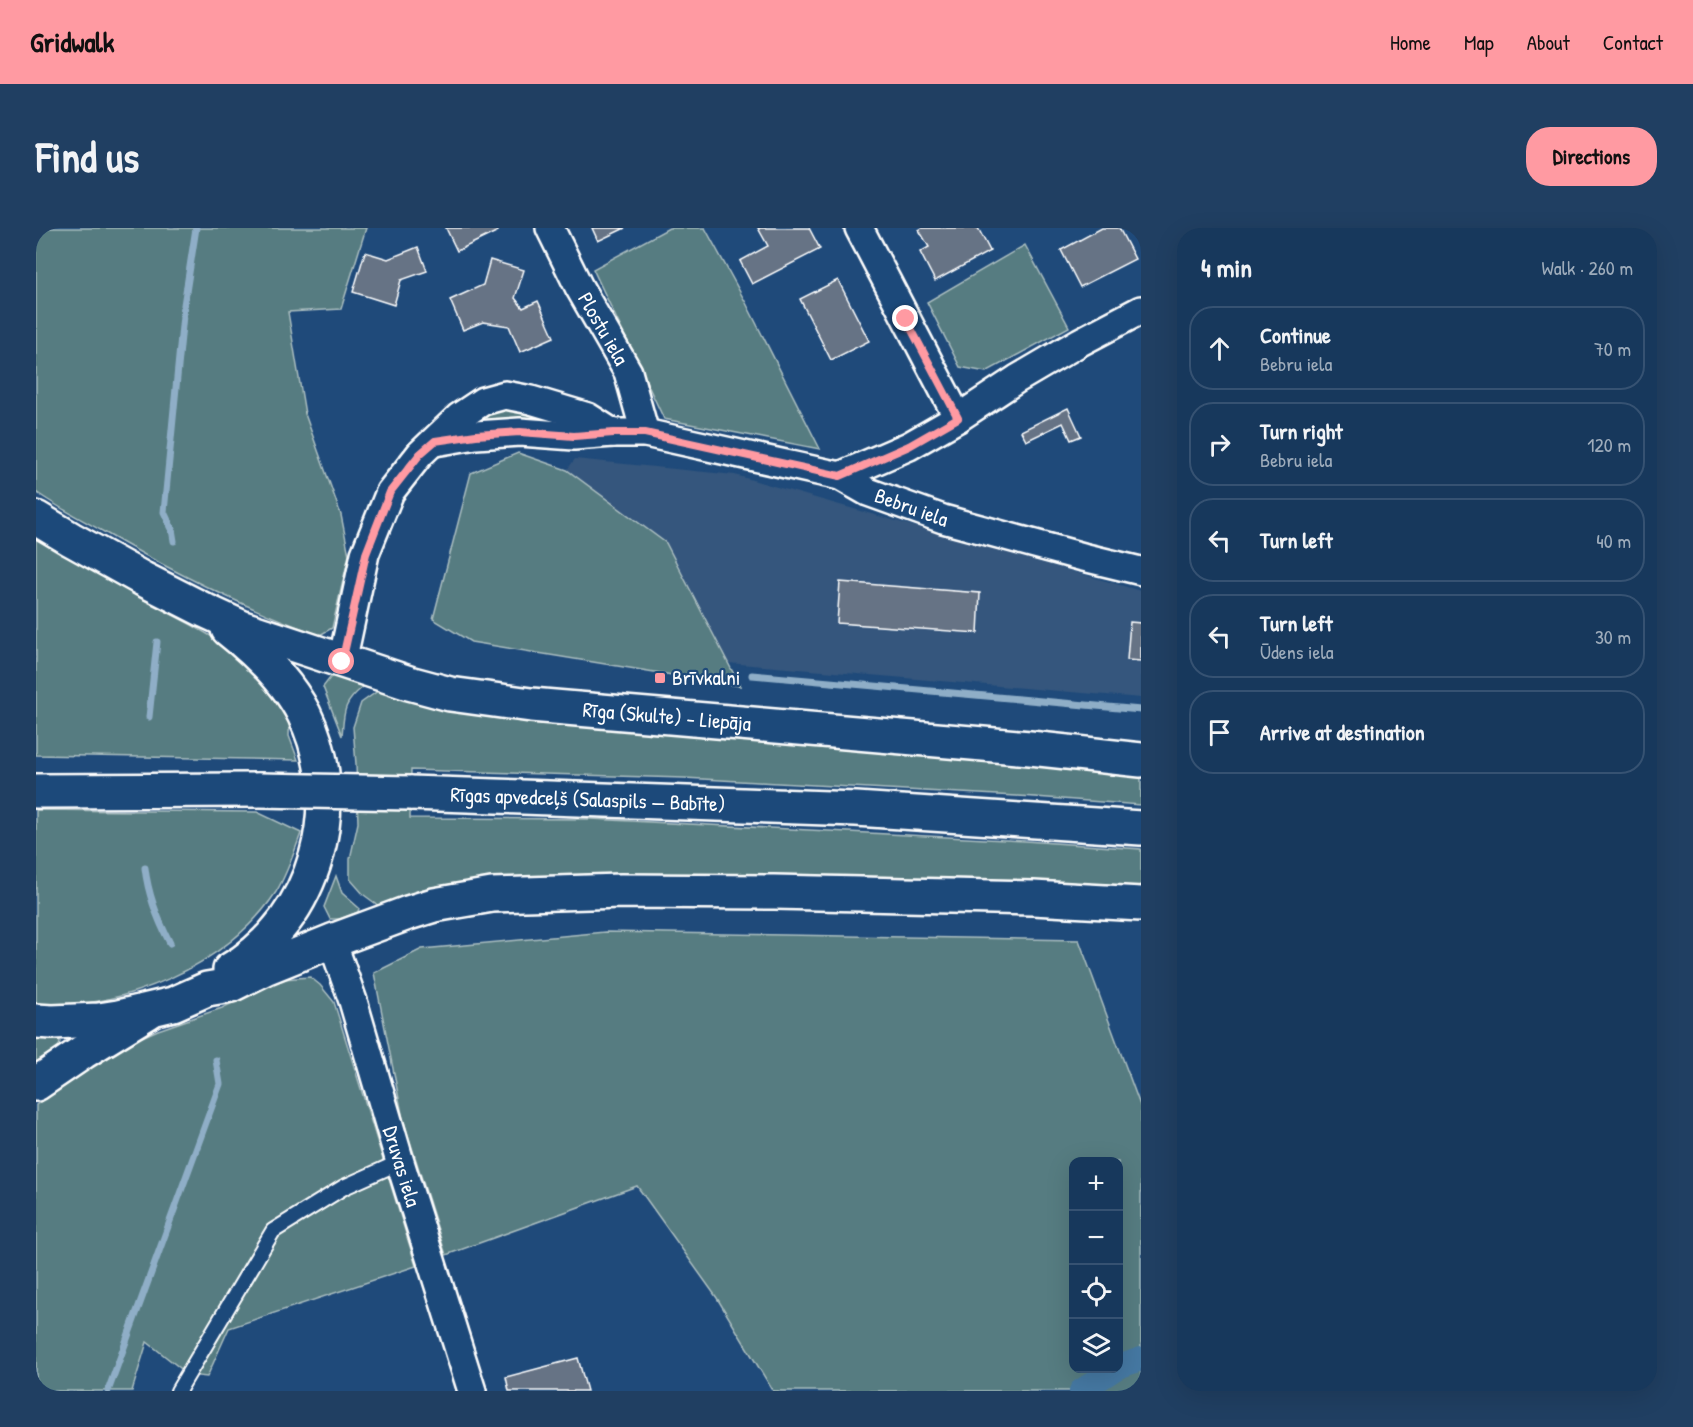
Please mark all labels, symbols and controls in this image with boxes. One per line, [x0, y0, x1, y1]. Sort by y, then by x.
text: Gridwalk [30, 23, 114, 61]
text: Home [1390, 28, 1431, 57]
text: Map [1464, 28, 1494, 57]
text: About [1527, 28, 1570, 57]
text: Contact [1603, 28, 1663, 57]
button: Directions [1526, 127, 1657, 186]
text: Find us [36, 128, 139, 185]
text: 4 min [1201, 250, 1252, 285]
text: Walk · 260 m [1542, 254, 1633, 281]
street label: Plostu iela [571, 287, 636, 370]
route end [892, 305, 918, 331]
text: Continue [1260, 320, 1331, 350]
icon: ahead [1203, 332, 1236, 365]
text: 70 m [1594, 335, 1631, 362]
text: Bebru iela [1260, 350, 1332, 377]
text: Turn right [1260, 416, 1343, 446]
icon: right [1203, 428, 1236, 461]
text: 120 m [1587, 431, 1631, 458]
text: Bebru iela [1260, 446, 1332, 473]
street label: Bebru iela [871, 481, 951, 534]
icon: left [1203, 524, 1236, 557]
text: Turn left [1260, 525, 1333, 555]
text: 40 m [1596, 527, 1631, 554]
text: Turn left [1260, 608, 1333, 638]
icon: left [1203, 620, 1236, 653]
text: 30 m [1595, 623, 1631, 650]
text: Ūdens iela [1260, 638, 1334, 665]
route start [328, 648, 354, 674]
place label: Brīvkalni [672, 663, 741, 692]
marker: Brīvkalni [653, 671, 667, 685]
street label: Rīga (Skulte) - Liepāja [582, 695, 752, 738]
icon: arrive [1203, 716, 1236, 749]
text: Arrive at destination [1260, 717, 1425, 747]
street label: Rīgas apvedceļš (Salaspils — Babīte) [450, 779, 726, 818]
street label: Druvas iela [376, 1122, 428, 1210]
map controls [1069, 1157, 1123, 1373]
button: + [1069, 1157, 1123, 1211]
button: − [1069, 1211, 1123, 1265]
button: locate [1069, 1265, 1123, 1319]
button: layers [1069, 1319, 1123, 1373]

